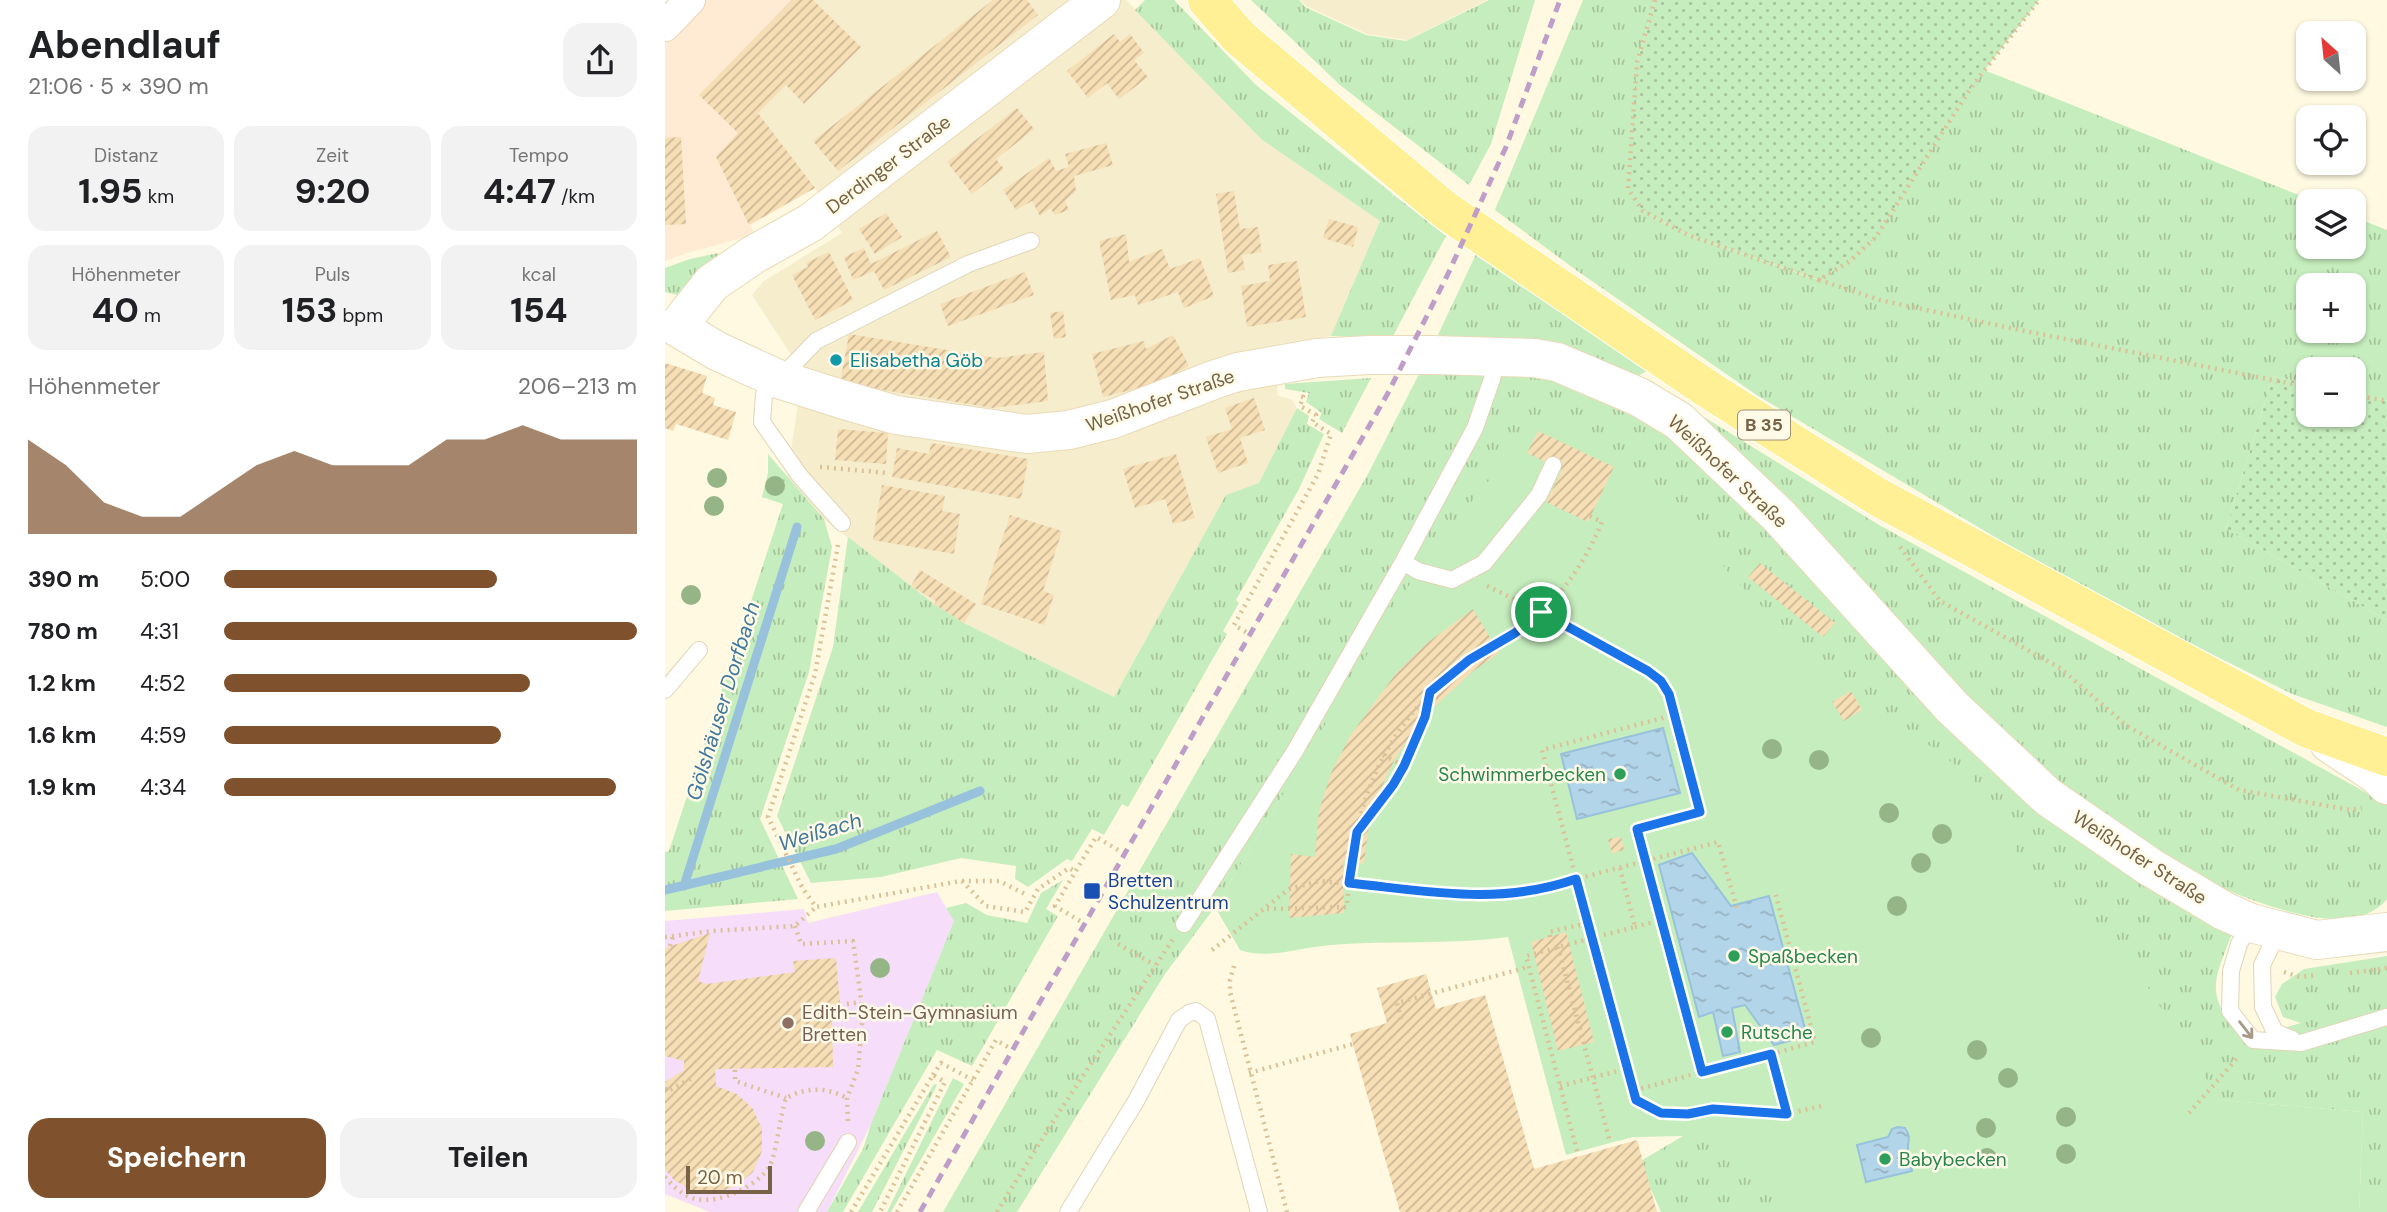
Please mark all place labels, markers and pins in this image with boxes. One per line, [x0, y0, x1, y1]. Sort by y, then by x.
place label: Elisabetha Göb [850, 348, 983, 373]
marker: Elisabetha Göb [828, 352, 844, 368]
pin [1511, 582, 1571, 642]
place label: Schwimmerbecken [1438, 762, 1606, 787]
marker: Schwimmerbecken [1612, 766, 1628, 782]
place label: Bretten Schulzentrum [1108, 868, 1229, 915]
marker: Bretten Schulzentrum [1082, 881, 1102, 901]
place label: Spaßbecken [1748, 944, 1858, 969]
marker: Spaßbecken [1726, 948, 1742, 964]
place label: Edith-Stein-Gymnasium Bretten [802, 1000, 1018, 1047]
marker: Edith-Stein-Gymnasium Bretten [780, 1015, 796, 1031]
place label: Rutsche [1741, 1020, 1813, 1045]
marker: Rutsche [1719, 1024, 1735, 1040]
place label: Babybecken [1899, 1147, 2007, 1172]
marker: Babybecken [1877, 1151, 1893, 1167]

